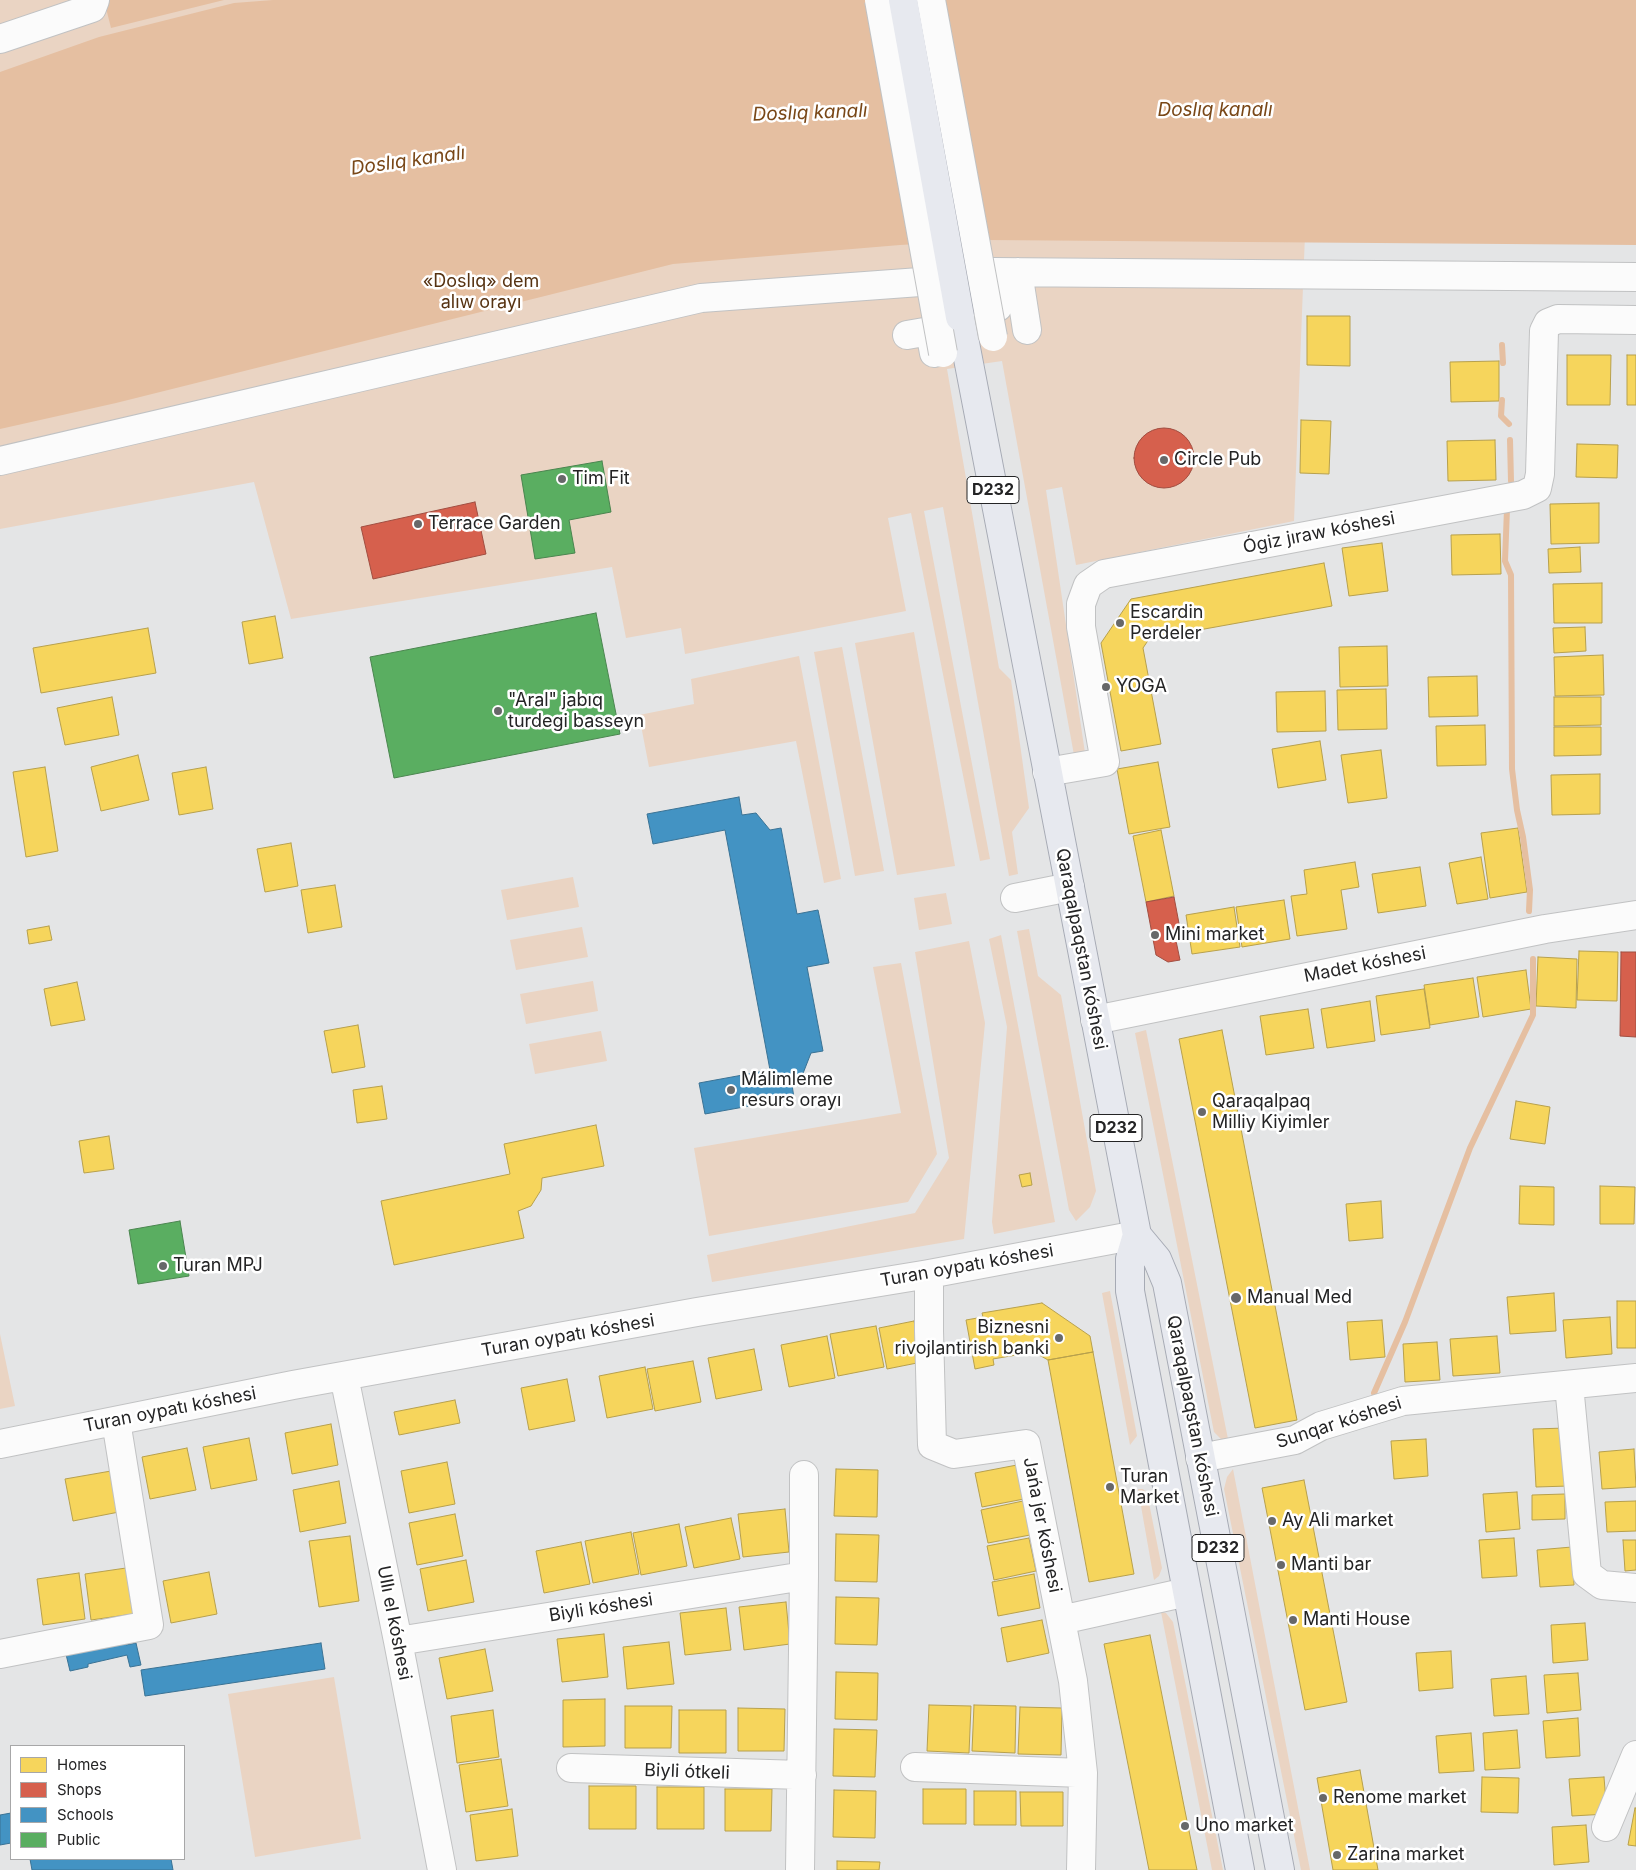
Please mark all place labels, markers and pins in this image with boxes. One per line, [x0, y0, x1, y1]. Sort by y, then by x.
place label: Circle Pub [1174, 449, 1261, 471]
marker: Circle Pub [1158, 454, 1170, 466]
place label: Tim Fit [572, 468, 630, 490]
marker: Tim Fit [556, 473, 568, 485]
place label: Terrace Garden [428, 513, 561, 535]
marker: Terrace Garden [412, 518, 424, 530]
place label: Escardin Perdeler [1130, 602, 1203, 644]
marker: Escardin Perdeler [1114, 617, 1126, 629]
place label: YOGA [1116, 676, 1167, 698]
marker: YOGA [1100, 681, 1112, 693]
place label: "Aral" jabıq turdegi basseyn [508, 690, 644, 732]
marker: "Aral" jabıq turdegi basseyn [492, 705, 504, 717]
place label: Mini market [1165, 924, 1264, 946]
marker: Mini market [1149, 929, 1161, 941]
place label: Málimleme resurs orayı [741, 1069, 841, 1112]
marker: Málimleme resurs orayı [725, 1084, 737, 1096]
place label: Qaraqalpaq Milliy Kiyimler [1212, 1091, 1329, 1134]
marker: Qaraqalpaq Milliy Kiyimler [1196, 1106, 1208, 1118]
place label: Turan MPJ [173, 1255, 263, 1277]
marker: Turan MPJ [157, 1260, 169, 1272]
place label: Manual Med [1247, 1287, 1352, 1309]
marker: Manual Med [1229, 1291, 1243, 1305]
place label: Biznesni rivojlantirish banki [895, 1317, 1049, 1360]
marker: Biznesni rivojlantirish banki [1053, 1332, 1065, 1344]
place label: Turan Market [1120, 1466, 1179, 1508]
marker: Turan Market [1104, 1481, 1116, 1493]
place label: Ay Ali market [1282, 1510, 1393, 1532]
marker: Ay Ali market [1266, 1515, 1278, 1527]
place label: Manti bar [1291, 1554, 1371, 1576]
marker: Manti bar [1275, 1559, 1287, 1571]
place label: Manti House [1303, 1609, 1410, 1631]
marker: Manti House [1287, 1614, 1299, 1626]
place label: Renome market [1333, 1787, 1466, 1809]
marker: Renome market [1317, 1792, 1329, 1804]
place label: Uno market [1195, 1815, 1294, 1837]
marker: Uno market [1179, 1820, 1191, 1832]
place label: Zarina market [1347, 1844, 1464, 1866]
marker: Zarina market [1331, 1849, 1343, 1861]

